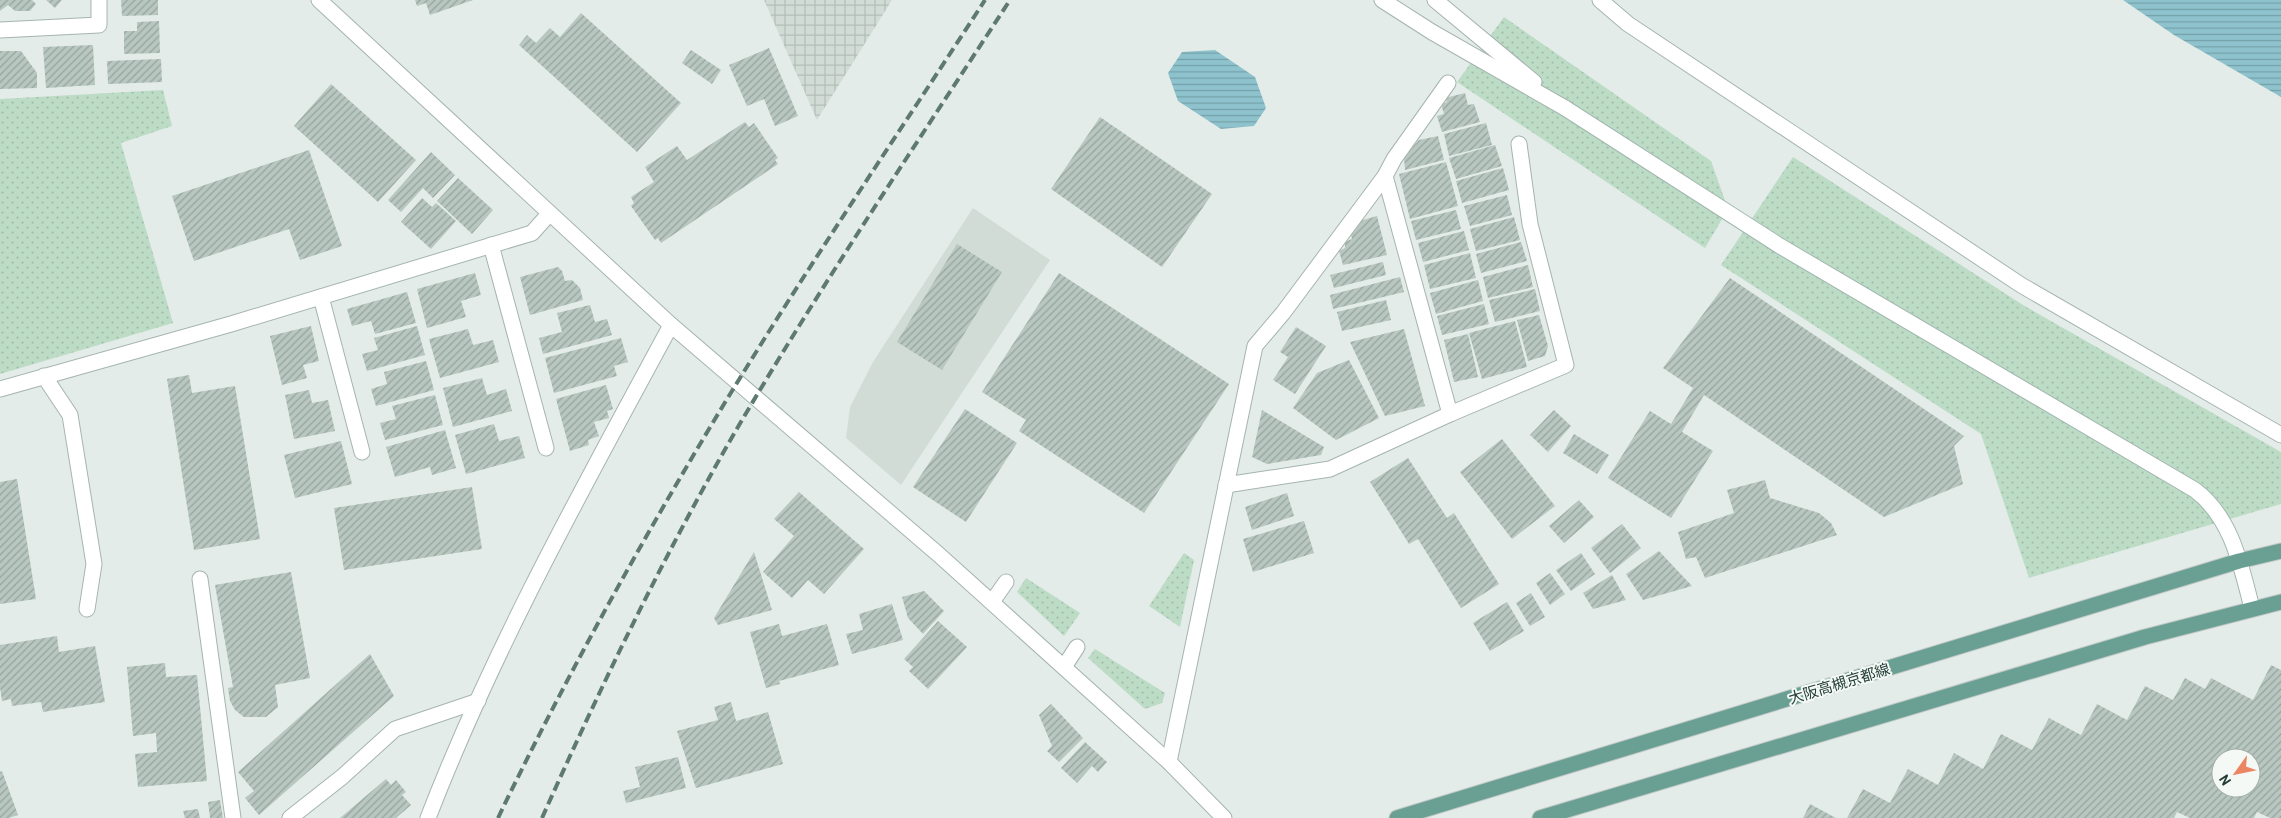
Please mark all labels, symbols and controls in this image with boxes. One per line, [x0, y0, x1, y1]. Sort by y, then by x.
street label: 大阪高槻京都線 [1786, 659, 1892, 707]
north arrow [2211, 748, 2261, 798]
text: N [2215, 772, 2234, 789]

